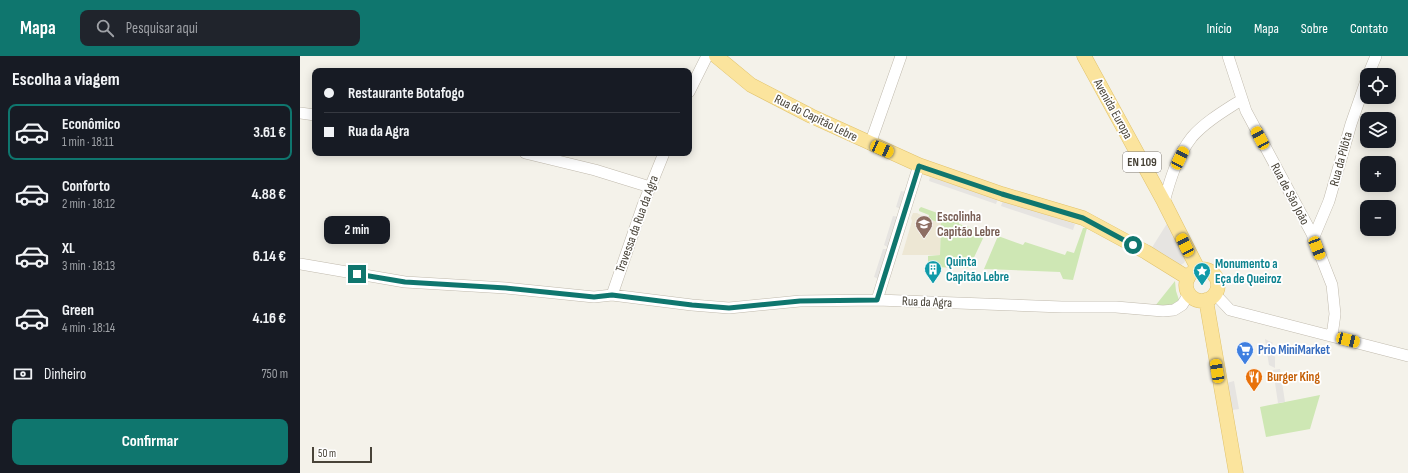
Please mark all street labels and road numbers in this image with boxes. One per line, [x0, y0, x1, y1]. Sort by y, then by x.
street label: Avenida Europa [1089, 75, 1136, 142]
street label: Rua do Capitão Lebre [772, 91, 860, 145]
street label: Rua da Pilôta [1326, 130, 1356, 188]
road number: EN 109 [1123, 152, 1161, 172]
street label: Rua de São João [1267, 160, 1313, 228]
street label: Travessa da Rua da Agra [612, 173, 662, 275]
street label: Rua da Agra [902, 293, 952, 311]

